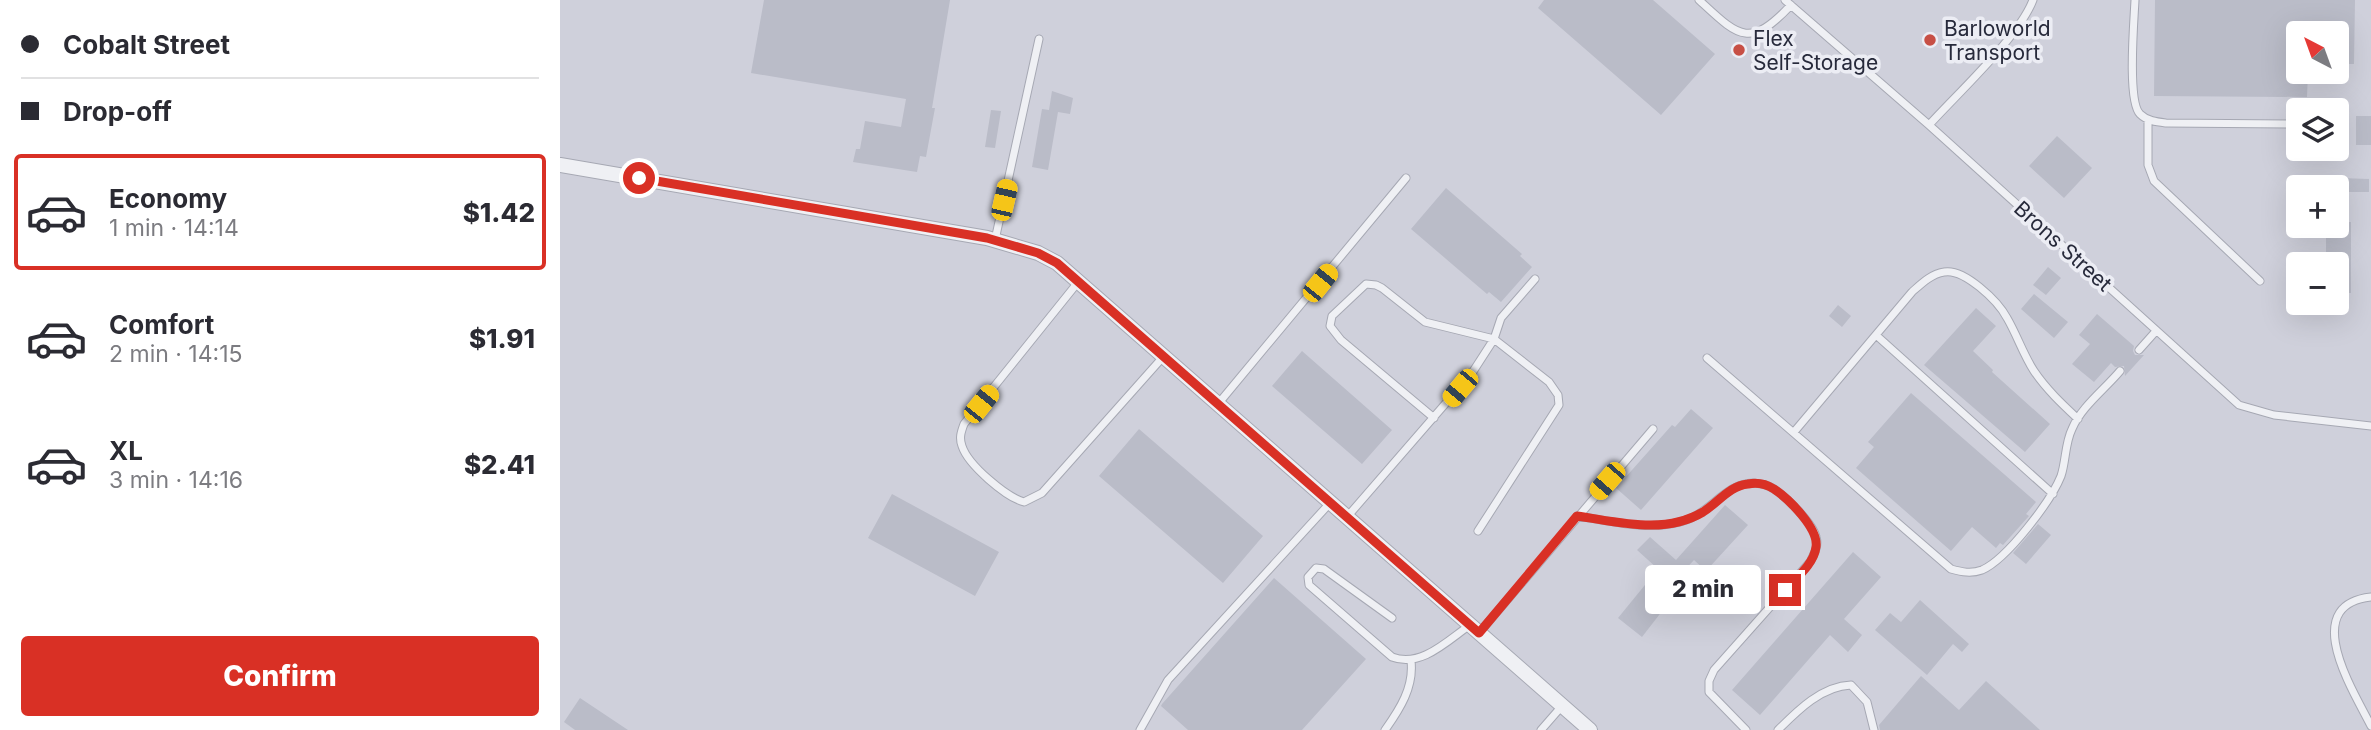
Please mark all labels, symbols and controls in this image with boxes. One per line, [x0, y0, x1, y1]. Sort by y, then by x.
place label: Barloworld Transport [1944, 16, 2051, 65]
north arrow [2286, 21, 2348, 84]
map controls [2286, 21, 2349, 315]
place label: Flex Self-Storage [1753, 26, 1878, 75]
text: Cobalt Street [63, 29, 230, 60]
marker: Barloworld Transport [1922, 32, 1938, 48]
marker: Flex Self-Storage [1731, 42, 1747, 58]
text: Drop-off [63, 96, 172, 127]
button: layers [2286, 98, 2349, 161]
route start [623, 162, 655, 194]
button: + [2286, 175, 2349, 238]
car [990, 177, 1019, 223]
icon: car [25, 181, 88, 244]
text: Economy [109, 183, 227, 214]
street label: Brons Street [2009, 196, 2117, 296]
text: $1.42 [463, 197, 535, 228]
text: 1 min · 14:14 [109, 214, 239, 242]
button: − [2286, 252, 2349, 315]
car [1299, 260, 1342, 306]
icon: car [25, 307, 88, 370]
text: Comfort [109, 309, 214, 340]
text: $1.91 [469, 323, 535, 354]
text: 2 min · 14:15 [109, 340, 243, 368]
car [1439, 365, 1482, 411]
car [960, 381, 1003, 427]
icon: car [25, 433, 88, 496]
text: XL [109, 435, 143, 466]
text: $2.41 [464, 449, 535, 480]
car [1586, 458, 1629, 504]
text: 3 min · 14:16 [109, 466, 243, 494]
callout: 2 min [1645, 566, 1760, 614]
route end [1769, 574, 1801, 606]
text: 2 min [1672, 575, 1734, 603]
button: Confirm [21, 636, 539, 716]

